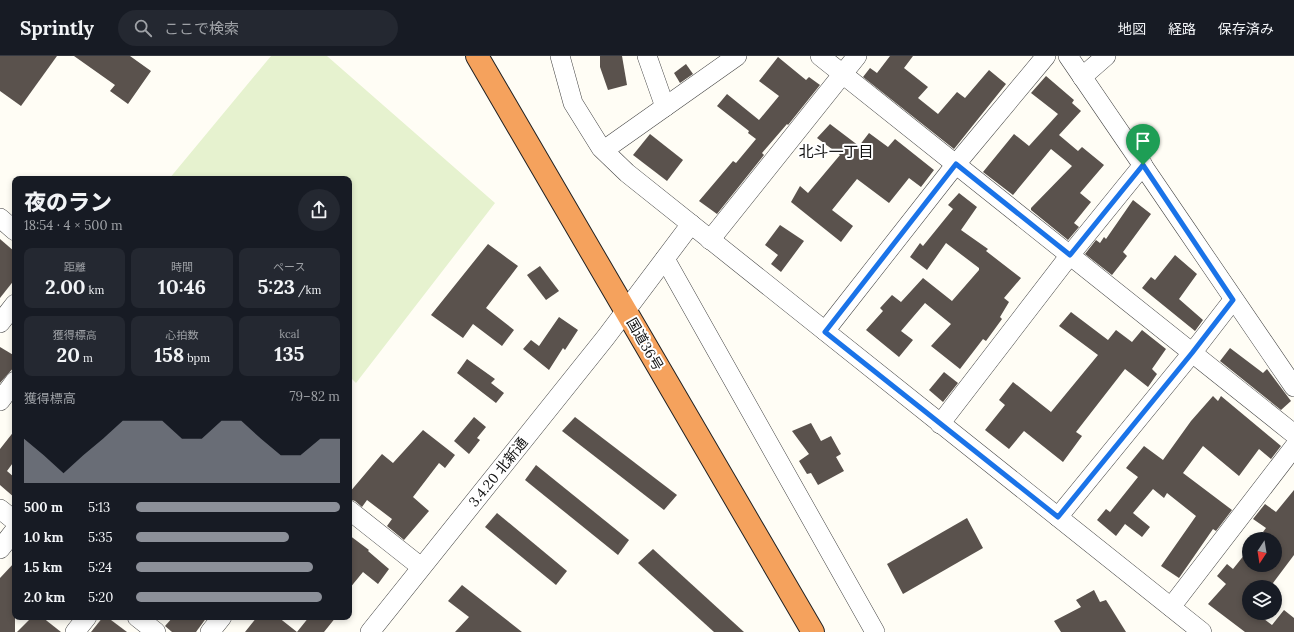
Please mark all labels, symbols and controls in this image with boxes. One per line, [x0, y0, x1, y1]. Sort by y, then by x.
search box [118, 10, 398, 46]
text: Sprintly [20, 16, 94, 40]
icon: search [132, 17, 154, 39]
text: ここで検索 [164, 19, 239, 38]
text: 地図 [1118, 20, 1146, 38]
text: 経路 [1168, 20, 1196, 38]
text: 保存済み [1218, 20, 1274, 38]
pin [1126, 124, 1160, 165]
icon: arrive [1132, 130, 1154, 152]
district label: 北斗一丁目 [798, 142, 874, 161]
text: 夜のラン [24, 188, 112, 216]
button: share [298, 189, 340, 231]
text: 18:54 · 4 × 500 m [24, 217, 123, 234]
text: 距離 [64, 260, 86, 274]
text: 時間 [171, 260, 193, 274]
text: ペース [273, 260, 306, 274]
text: 2.00 [45, 274, 86, 299]
text: 10:46 [158, 274, 206, 299]
text: 5:23 [257, 274, 295, 299]
text: km [86, 283, 104, 297]
text: /km [295, 283, 321, 297]
street label: 国道36号 [623, 314, 667, 374]
text: kcal [279, 327, 299, 341]
text: 獲得標高 [53, 328, 97, 342]
text: 心拍数 [165, 328, 198, 342]
text: 135 [274, 341, 304, 366]
text: 20 [57, 342, 80, 367]
text: 158 [154, 342, 184, 367]
text: m [80, 351, 93, 365]
text: bpm [184, 351, 210, 365]
text: 79–82 m [289, 388, 340, 405]
text: 獲得標高 [24, 390, 76, 407]
street label: 3.4.20 北新通 [465, 434, 531, 510]
text: 500 m [24, 499, 63, 516]
text: 5:13 [88, 499, 110, 516]
text: 1.0 km [24, 529, 63, 546]
text: 5:35 [88, 529, 113, 546]
north arrow [1242, 532, 1282, 572]
map controls [1242, 532, 1282, 620]
text: 1.5 km [24, 559, 62, 576]
text: 5:24 [88, 559, 112, 576]
button: layers [1242, 580, 1282, 620]
text: 2.0 km [24, 589, 65, 606]
text: 5:20 [88, 589, 113, 606]

